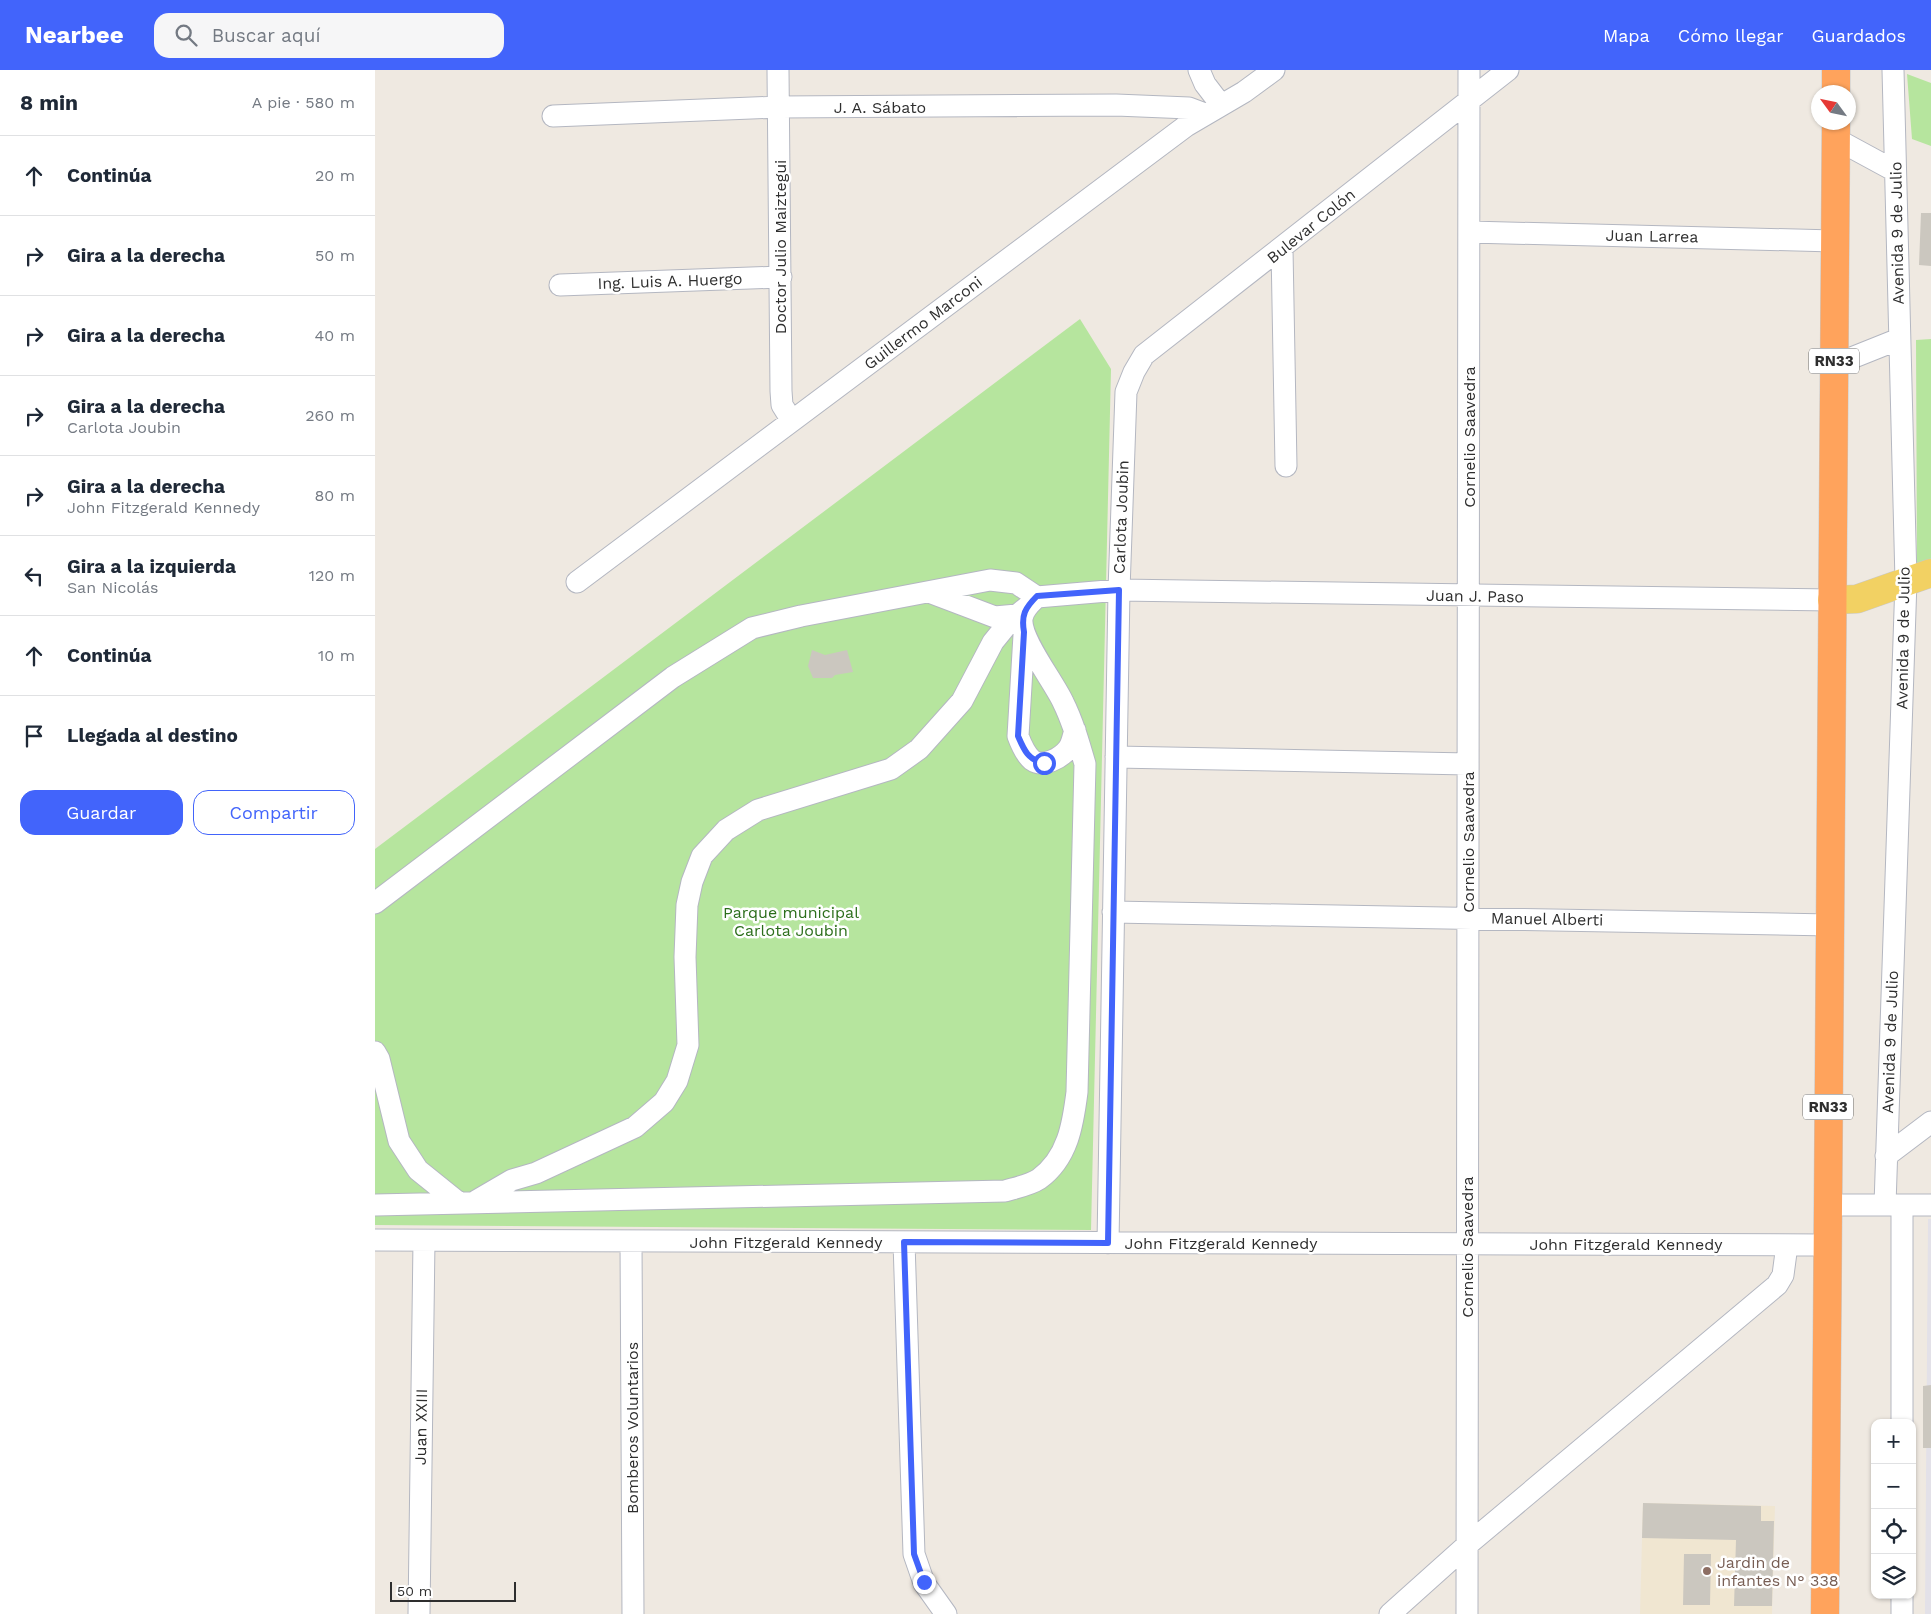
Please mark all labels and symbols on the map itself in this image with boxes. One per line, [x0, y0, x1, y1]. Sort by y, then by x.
north arrow [1811, 85, 1856, 130]
street label: J. A. Sábato [834, 98, 926, 117]
street label: Doctor Julio Maiztegui [771, 160, 790, 334]
street label: Avenida 9 de Julio [1886, 161, 1908, 305]
street label: Bulevar Colón [1263, 185, 1359, 267]
street label: Juan Larrea [1605, 226, 1699, 246]
street label: Ing. Luis A. Huergo [597, 269, 743, 293]
street label: Guillermo Marconi [860, 272, 986, 374]
road number: RN33 [1809, 348, 1859, 374]
street label: Cornelio Saavedra [1460, 366, 1479, 508]
street label: Carlota Joubin [1110, 460, 1132, 574]
street label: Avenida 9 de Julio [1892, 566, 1914, 710]
street label: Juan J. Paso [1426, 586, 1524, 606]
route start [1033, 752, 1056, 775]
street label: Cornelio Saavedra [1459, 771, 1478, 913]
park label: Parque municipal Carlota Joubin [723, 903, 859, 940]
street label: Manuel Alberti [1491, 909, 1603, 929]
street label: Avenida 9 de Julio [1878, 970, 1902, 1114]
road number: RN33 [1803, 1094, 1853, 1120]
street label: Cornelio Saavedra [1458, 1176, 1477, 1318]
street label: John Fitzgerald Kennedy [690, 1233, 883, 1252]
street label: John Fitzgerald Kennedy [1125, 1234, 1318, 1253]
street label: John Fitzgerald Kennedy [1530, 1235, 1723, 1254]
street label: Bomberos Voluntarios [623, 1342, 642, 1514]
street label: Juan XXIII [411, 1389, 431, 1465]
place label: Jardin de infantes N° 338 [1717, 1553, 1839, 1590]
marker: Jardin de infantes N° 338 [1701, 1565, 1713, 1577]
route end [913, 1571, 936, 1594]
scale bar [390, 1579, 516, 1602]

